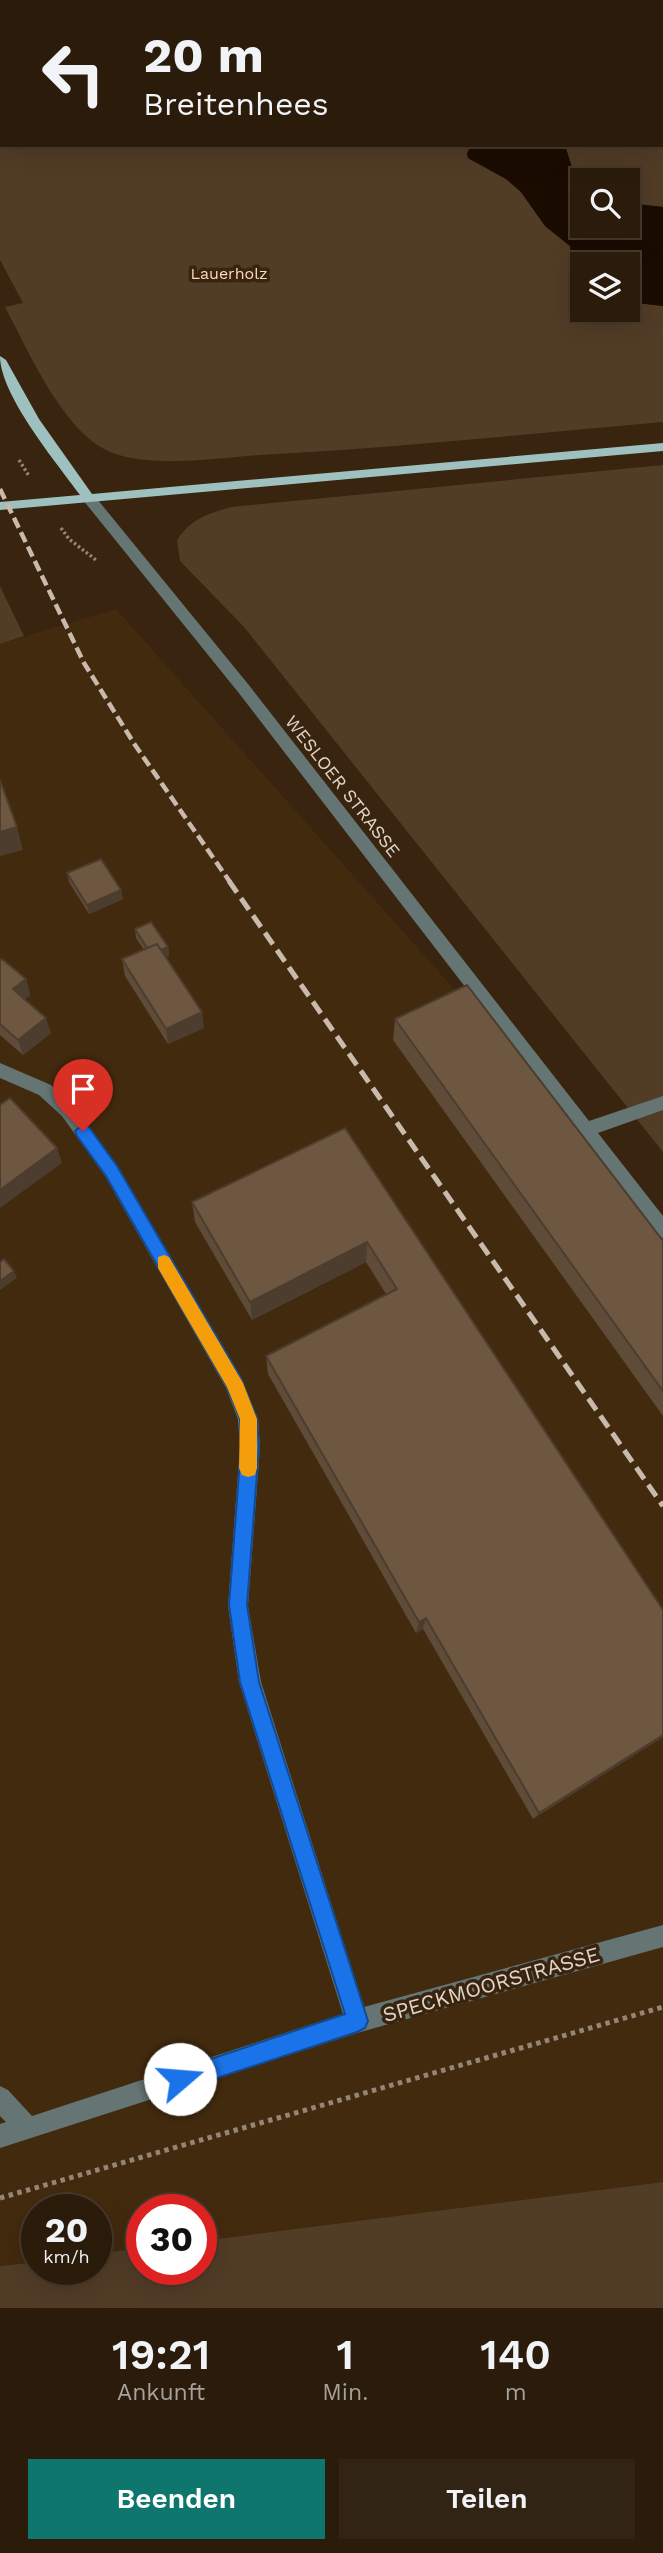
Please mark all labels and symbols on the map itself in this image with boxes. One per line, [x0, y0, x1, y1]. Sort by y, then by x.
park label: Lauerholz [190, 264, 268, 283]
street label: WESLOER STRASSE [281, 711, 405, 861]
pin [53, 1059, 113, 1131]
street label: SPECKMOORSTRASSE [380, 1941, 602, 2027]
position arrow [143, 2042, 217, 2116]
speed limit sign: 30 [126, 2194, 217, 2285]

